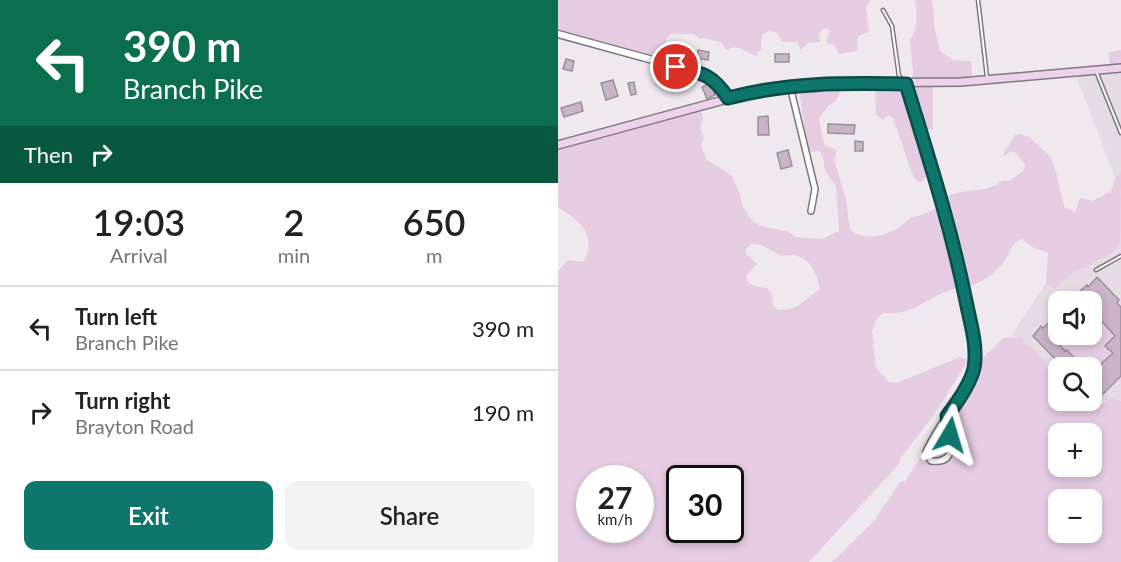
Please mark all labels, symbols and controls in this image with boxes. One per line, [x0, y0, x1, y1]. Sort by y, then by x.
text: 390 m [123, 21, 241, 71]
icon: left [24, 24, 102, 102]
pin [650, 41, 701, 92]
icon: arrive [659, 50, 692, 83]
text: Branch Pike [123, 72, 263, 105]
icon: right [85, 138, 118, 171]
text: Then [24, 141, 73, 168]
text: 19:03 [93, 200, 185, 244]
text: 2 [284, 200, 304, 244]
text: 650 [403, 200, 465, 244]
text: Arrival [110, 243, 168, 267]
text: min [278, 243, 310, 267]
text: m [426, 243, 442, 267]
map controls [1048, 291, 1102, 543]
button: sound [1048, 291, 1102, 345]
text: Turn left [75, 303, 157, 330]
icon: left [24, 312, 57, 345]
text: 390 m [472, 315, 534, 342]
text: Branch Pike [75, 330, 179, 354]
button: search [1048, 357, 1102, 411]
text: Turn right [75, 387, 170, 414]
icon: right [24, 396, 57, 429]
text: 190 m [472, 399, 534, 426]
position arrow [918, 403, 982, 467]
text: Brayton Road [75, 414, 194, 438]
button: + [1048, 423, 1102, 477]
speed limit sign: 30 [666, 465, 744, 543]
text: 27 [598, 479, 632, 515]
button: Exit [24, 481, 273, 550]
button: Share [285, 481, 534, 550]
button: − [1048, 489, 1102, 543]
text: km/h [597, 510, 633, 528]

